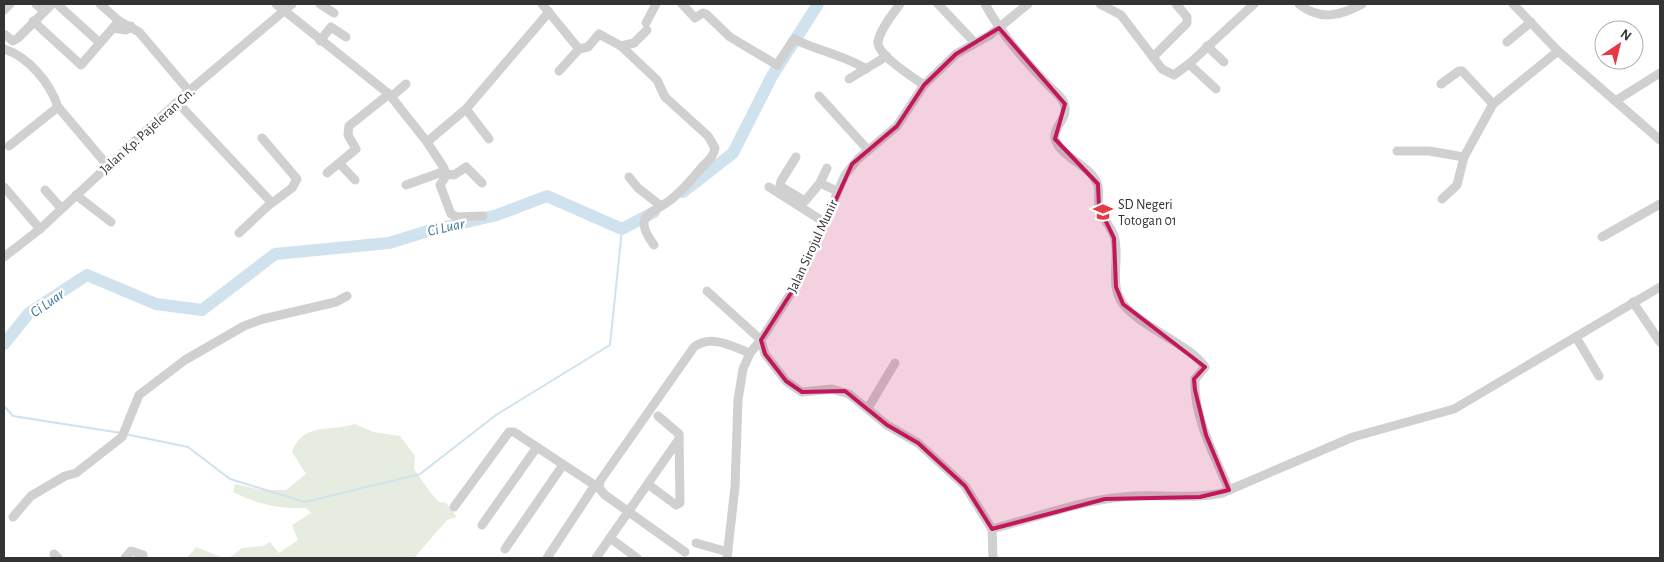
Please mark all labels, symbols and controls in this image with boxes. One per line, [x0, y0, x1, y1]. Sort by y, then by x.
north arrow [1594, 20, 1644, 70]
text: N [1618, 27, 1634, 44]
street label: Jalan Kp. Pajeleran Gn. [98, 85, 198, 177]
street label: Jalan Sirojul Munir [785, 197, 841, 295]
place label: SD Negeri Totogan 01 [1118, 198, 1177, 228]
school or university icon: SD Negeri Totogan 01 [1092, 201, 1114, 223]
water label: Ci Luar [426, 216, 467, 239]
water label: Ci Luar [28, 286, 68, 320]

